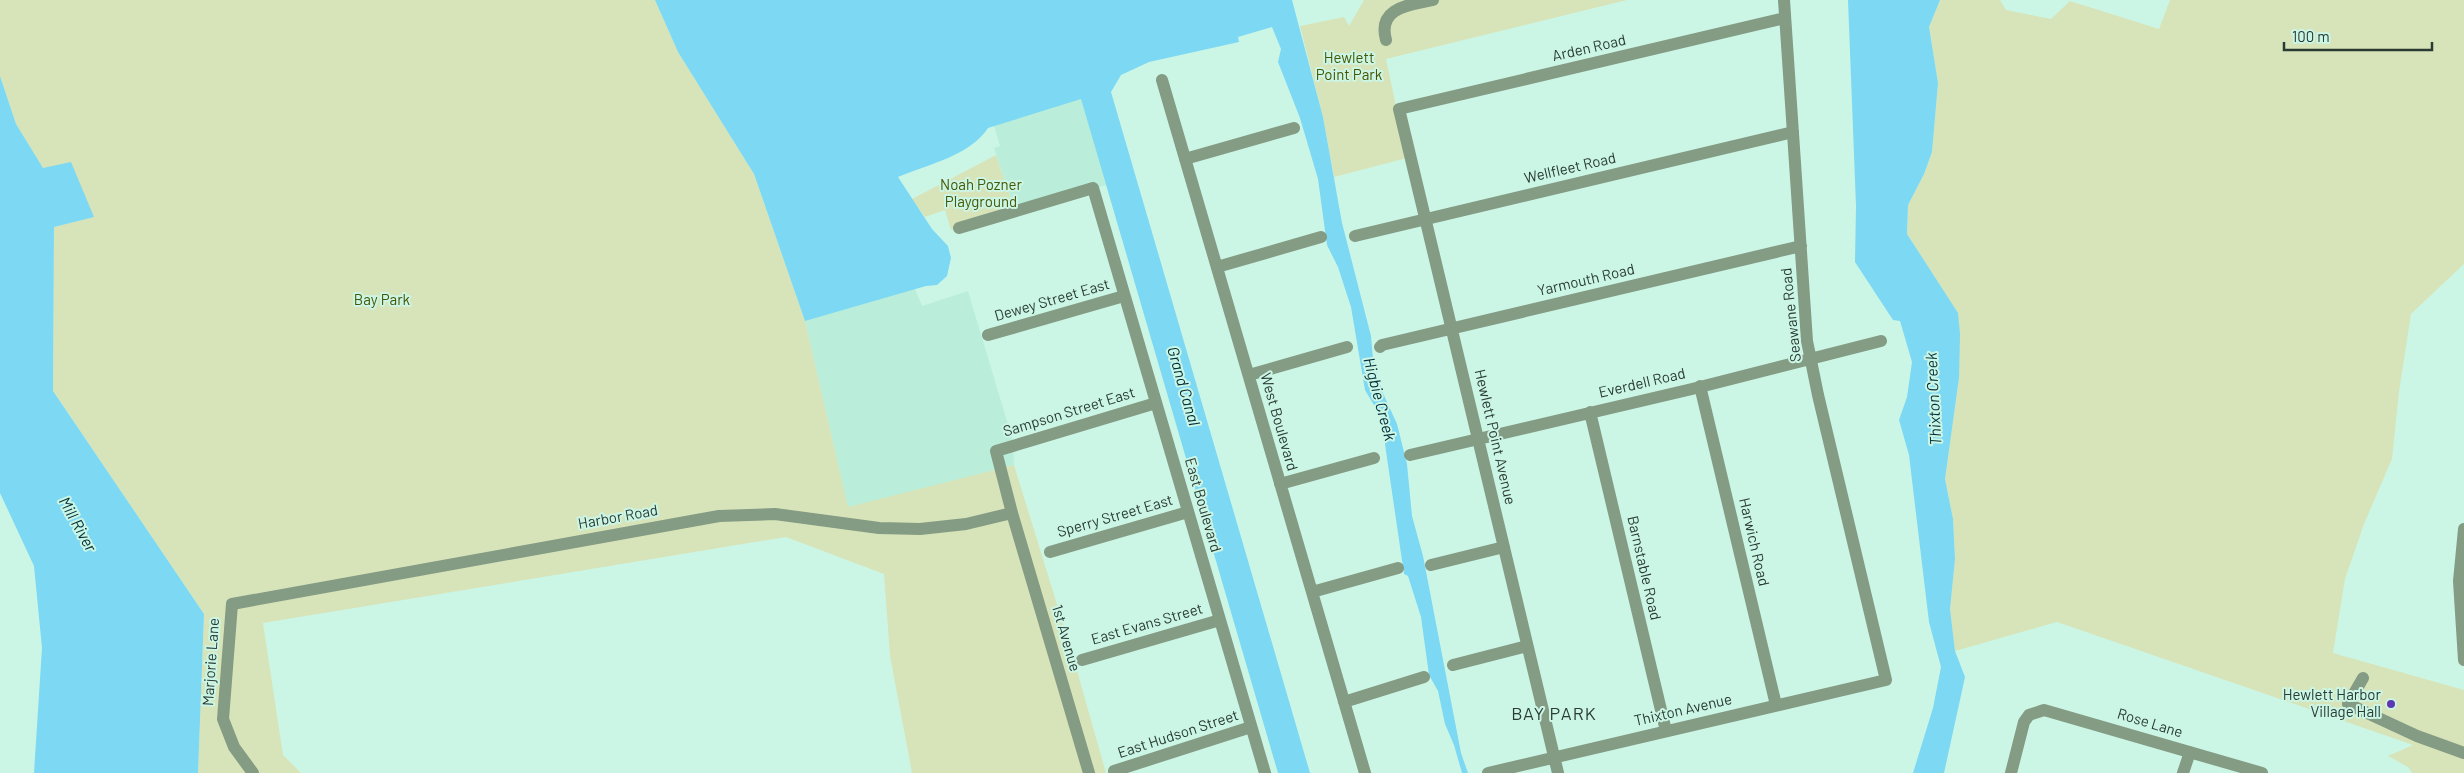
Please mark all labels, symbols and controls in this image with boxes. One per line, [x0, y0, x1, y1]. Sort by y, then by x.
scale bar [2284, 20, 2432, 52]
text: 100 m [2292, 27, 2330, 45]
street label: Arden Road [1550, 30, 1627, 64]
park label: Hewlett Point Park [1316, 48, 1383, 83]
street label: Wellfleet Road [1522, 148, 1617, 186]
park label: Noah Pozner Playground [940, 175, 1023, 210]
street label: Yarmouth Road [1535, 259, 1636, 299]
street label: Seawane Road [1776, 267, 1804, 363]
street label: Dewey Street East [992, 274, 1111, 324]
park label: Bay Park [354, 290, 411, 308]
water label: Grand Canal [1164, 344, 1205, 428]
water label: Thixton Creek [1921, 352, 1944, 446]
water label: Higbie Creek [1360, 355, 1401, 443]
street label: Everdell Road [1597, 363, 1687, 401]
street label: Hewlett Point Avenue [1472, 367, 1520, 506]
street label: West Boulevard [1257, 371, 1303, 473]
street label: Sampson Street East [1001, 382, 1137, 440]
street label: East Boulevard [1182, 455, 1226, 554]
street label: Sperry Street East [1055, 490, 1175, 540]
water label: Mill River [56, 493, 102, 556]
street label: Harwich Road [1736, 496, 1774, 588]
street label: Harbor Road [576, 500, 659, 532]
street label: Barnstable Road [1624, 514, 1666, 622]
street label: East Evans Street [1089, 598, 1205, 648]
street label: 1st Avenue [1049, 602, 1085, 673]
street label: Marjorie Lane [198, 617, 222, 707]
place label: Hewlett Harbor Village Hall [2283, 685, 2382, 720]
street label: Thixton Avenue [1632, 689, 1733, 729]
marker: Hewlett Harbor Village Hall [2385, 698, 2397, 710]
district label: BAY PARK [1511, 702, 1597, 724]
street label: Rose Lane [2115, 704, 2185, 741]
street label: East Hudson Street [1115, 705, 1240, 761]

